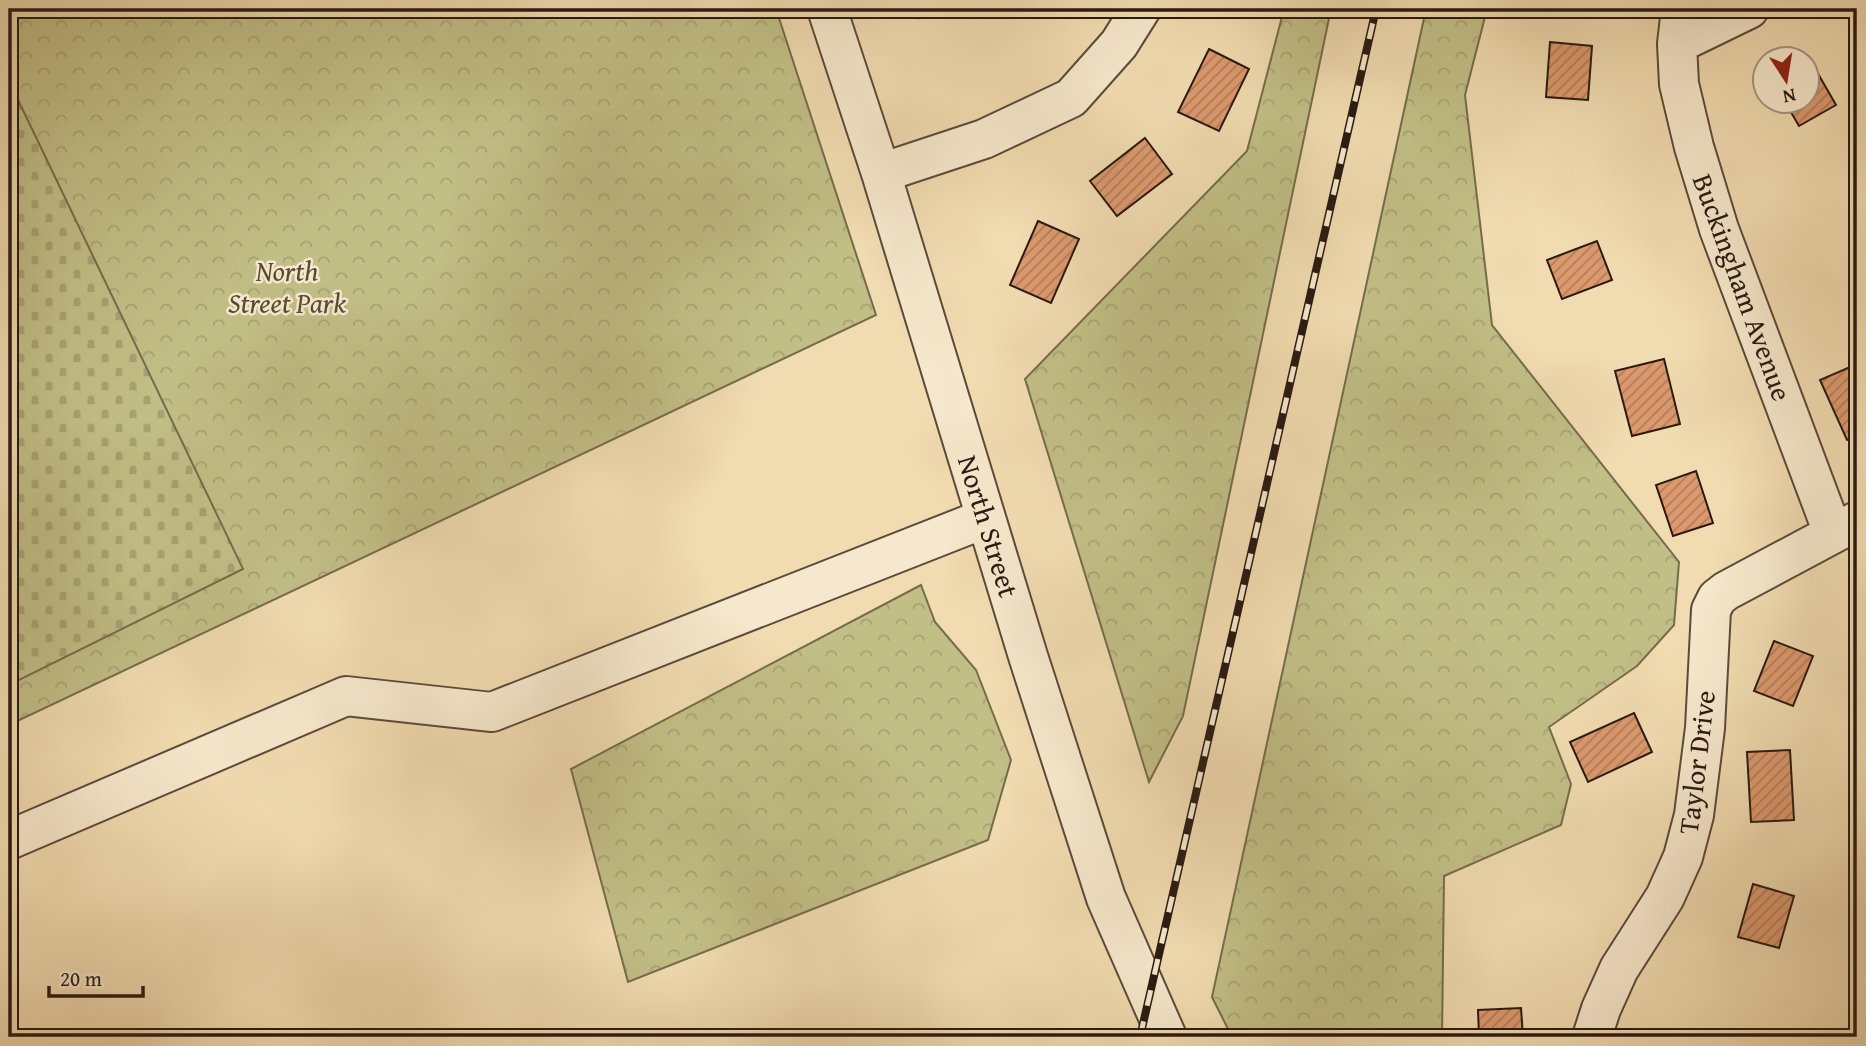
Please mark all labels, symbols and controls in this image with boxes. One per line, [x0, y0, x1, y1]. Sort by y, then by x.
north arrow [1750, 46, 1820, 116]
text: N [1780, 82, 1799, 112]
street label: Buckingham Avenue [1683, 168, 1803, 406]
park label: North Street Park [228, 250, 346, 323]
street label: North Street [948, 450, 1030, 602]
street label: Taylor Drive [1667, 688, 1725, 836]
scale bar [49, 955, 144, 999]
text: 20 m [60, 963, 102, 994]

